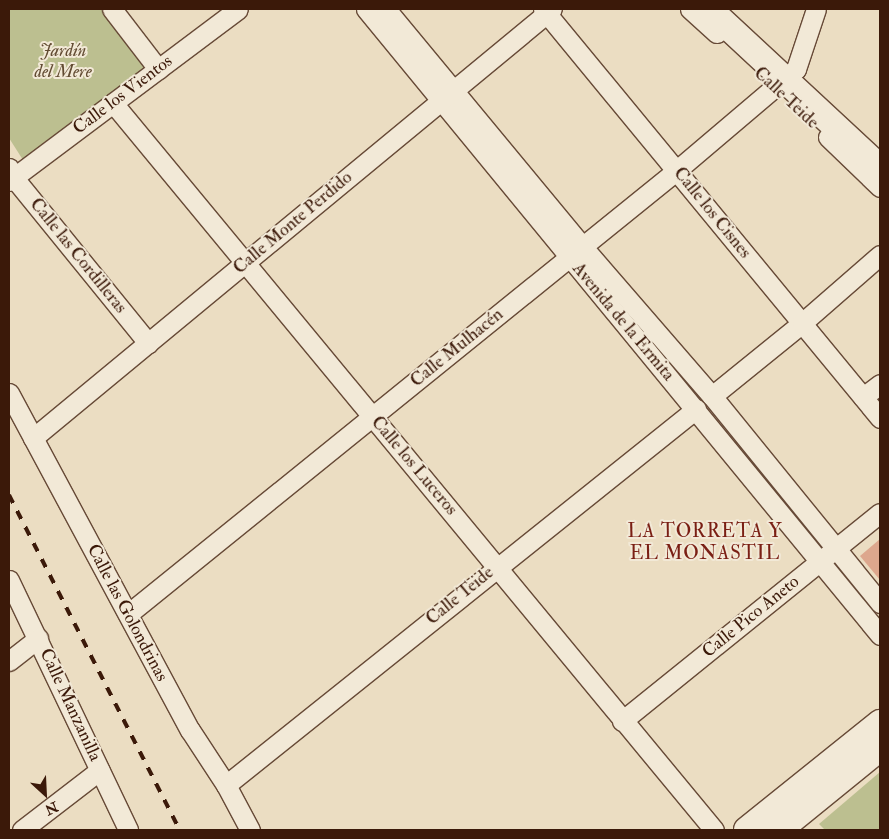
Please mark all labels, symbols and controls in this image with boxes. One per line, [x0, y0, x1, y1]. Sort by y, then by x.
park label: Jardín del Mere [34, 41, 92, 84]
street label: Calle los Vientos [69, 51, 177, 139]
street label: Calle Teide [749, 63, 823, 133]
street label: Calle los Cisnes [669, 163, 755, 263]
street label: Calle Monte Perdido [229, 167, 357, 279]
street label: Calle las Cordilleras [25, 194, 131, 318]
street label: Avenida de la Ermita [567, 258, 679, 386]
street label: Calle Mulhacén [406, 304, 508, 392]
street label: Calle los Luceros [366, 412, 462, 520]
district label: LA TORRETA Y EL MONASTIL [626, 521, 784, 565]
street label: Calle las Golondrinas [82, 541, 172, 685]
street label: Calle Teide [422, 562, 498, 630]
street label: Calle Pico Aneto [698, 571, 804, 663]
street label: Calle Manzanilla [34, 645, 106, 765]
north arrow [20, 769, 70, 819]
text: N [42, 798, 61, 818]

